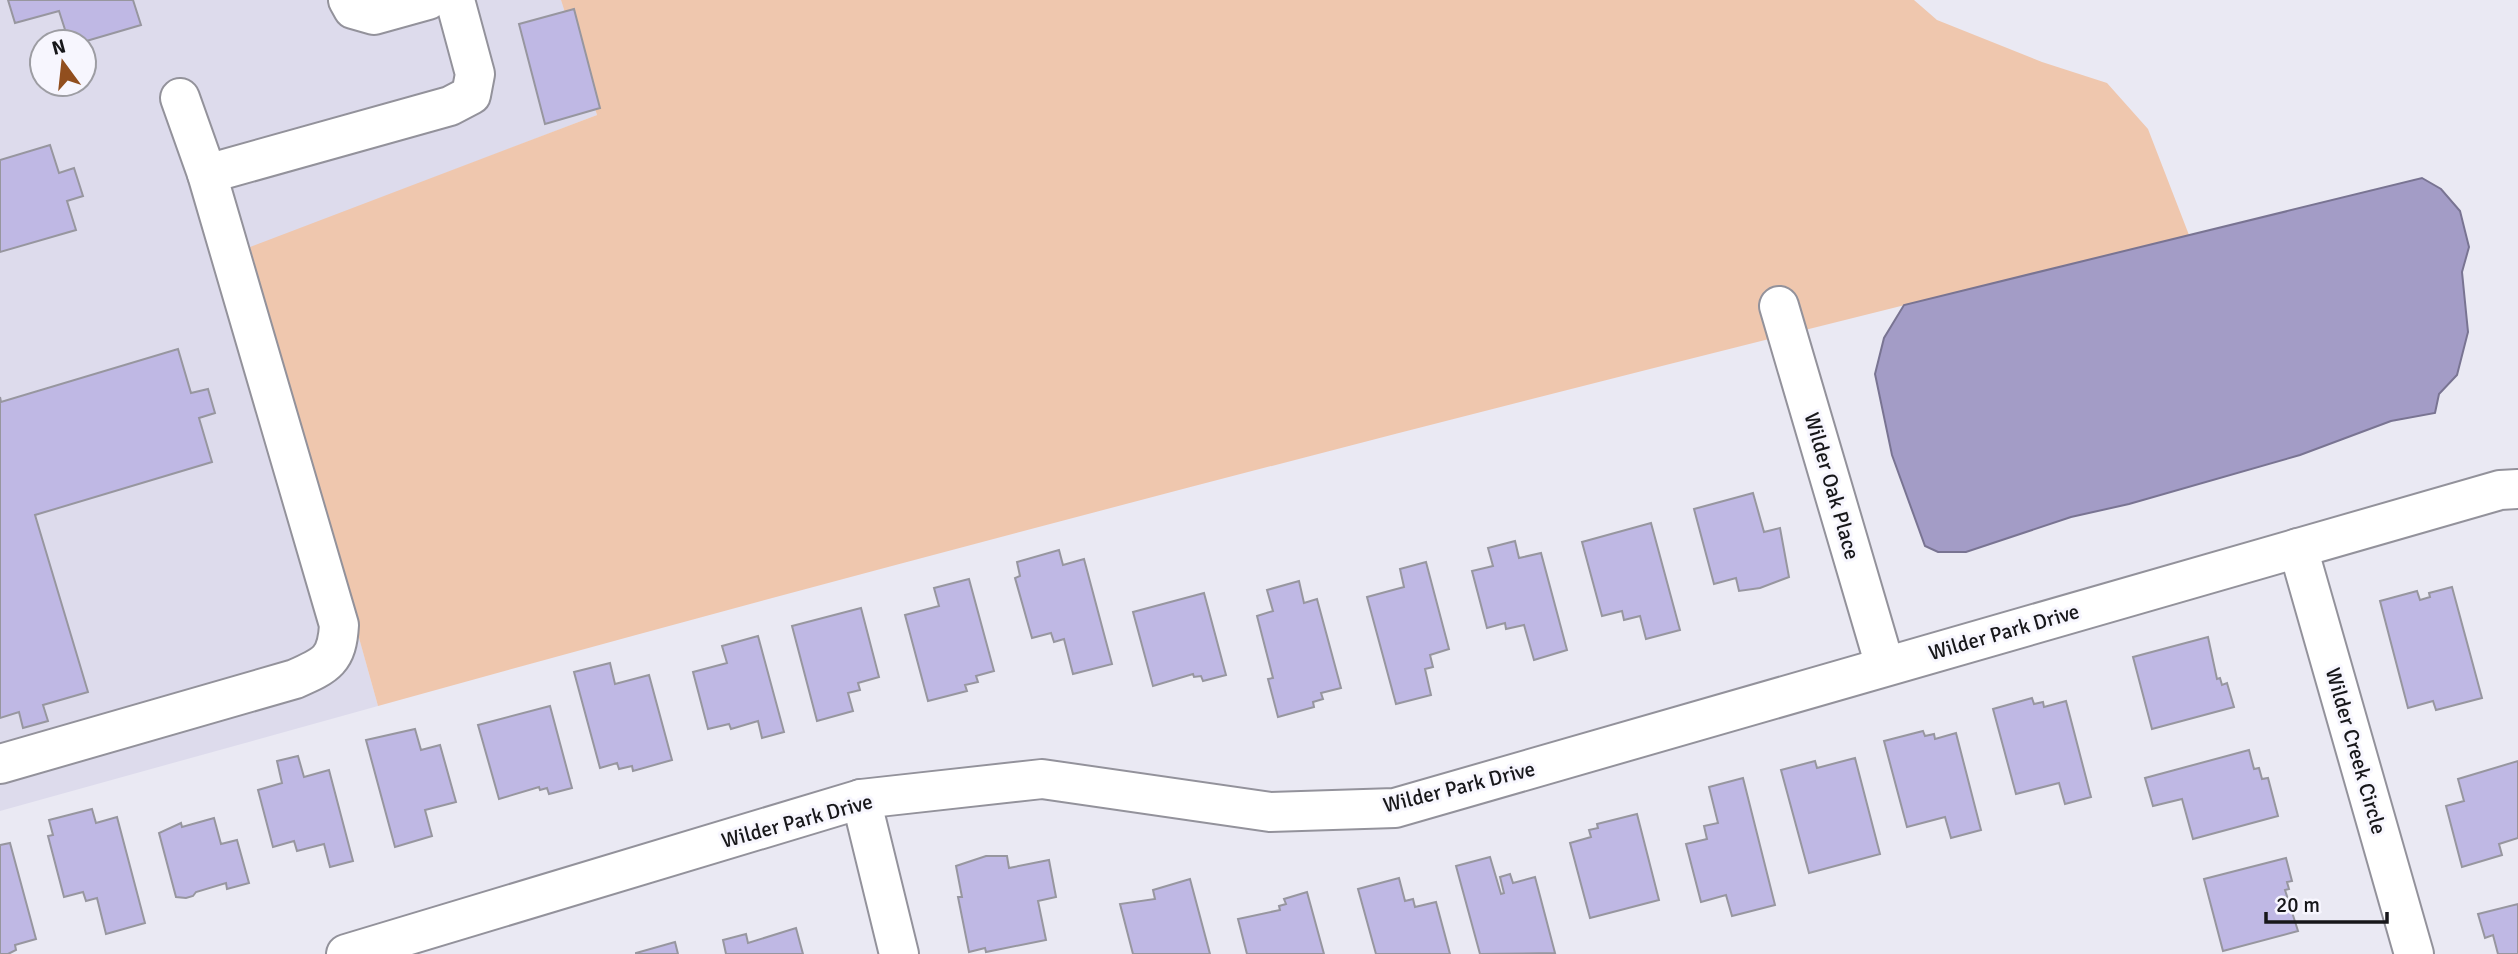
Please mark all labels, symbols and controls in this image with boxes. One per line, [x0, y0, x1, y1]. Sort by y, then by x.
north arrow [28, 28, 98, 98]
text: N [49, 34, 68, 61]
street label: Wilder Oak Place [1799, 409, 1865, 563]
street label: Wilder Park Drive [1926, 598, 2082, 666]
street label: Wilder Creek Circle [2320, 665, 2392, 837]
street label: Wilder Park Drive [1380, 756, 1538, 818]
street label: Wilder Park Drive [719, 788, 875, 854]
scale bar [2266, 880, 2387, 924]
text: 20 m [2276, 892, 2320, 918]

